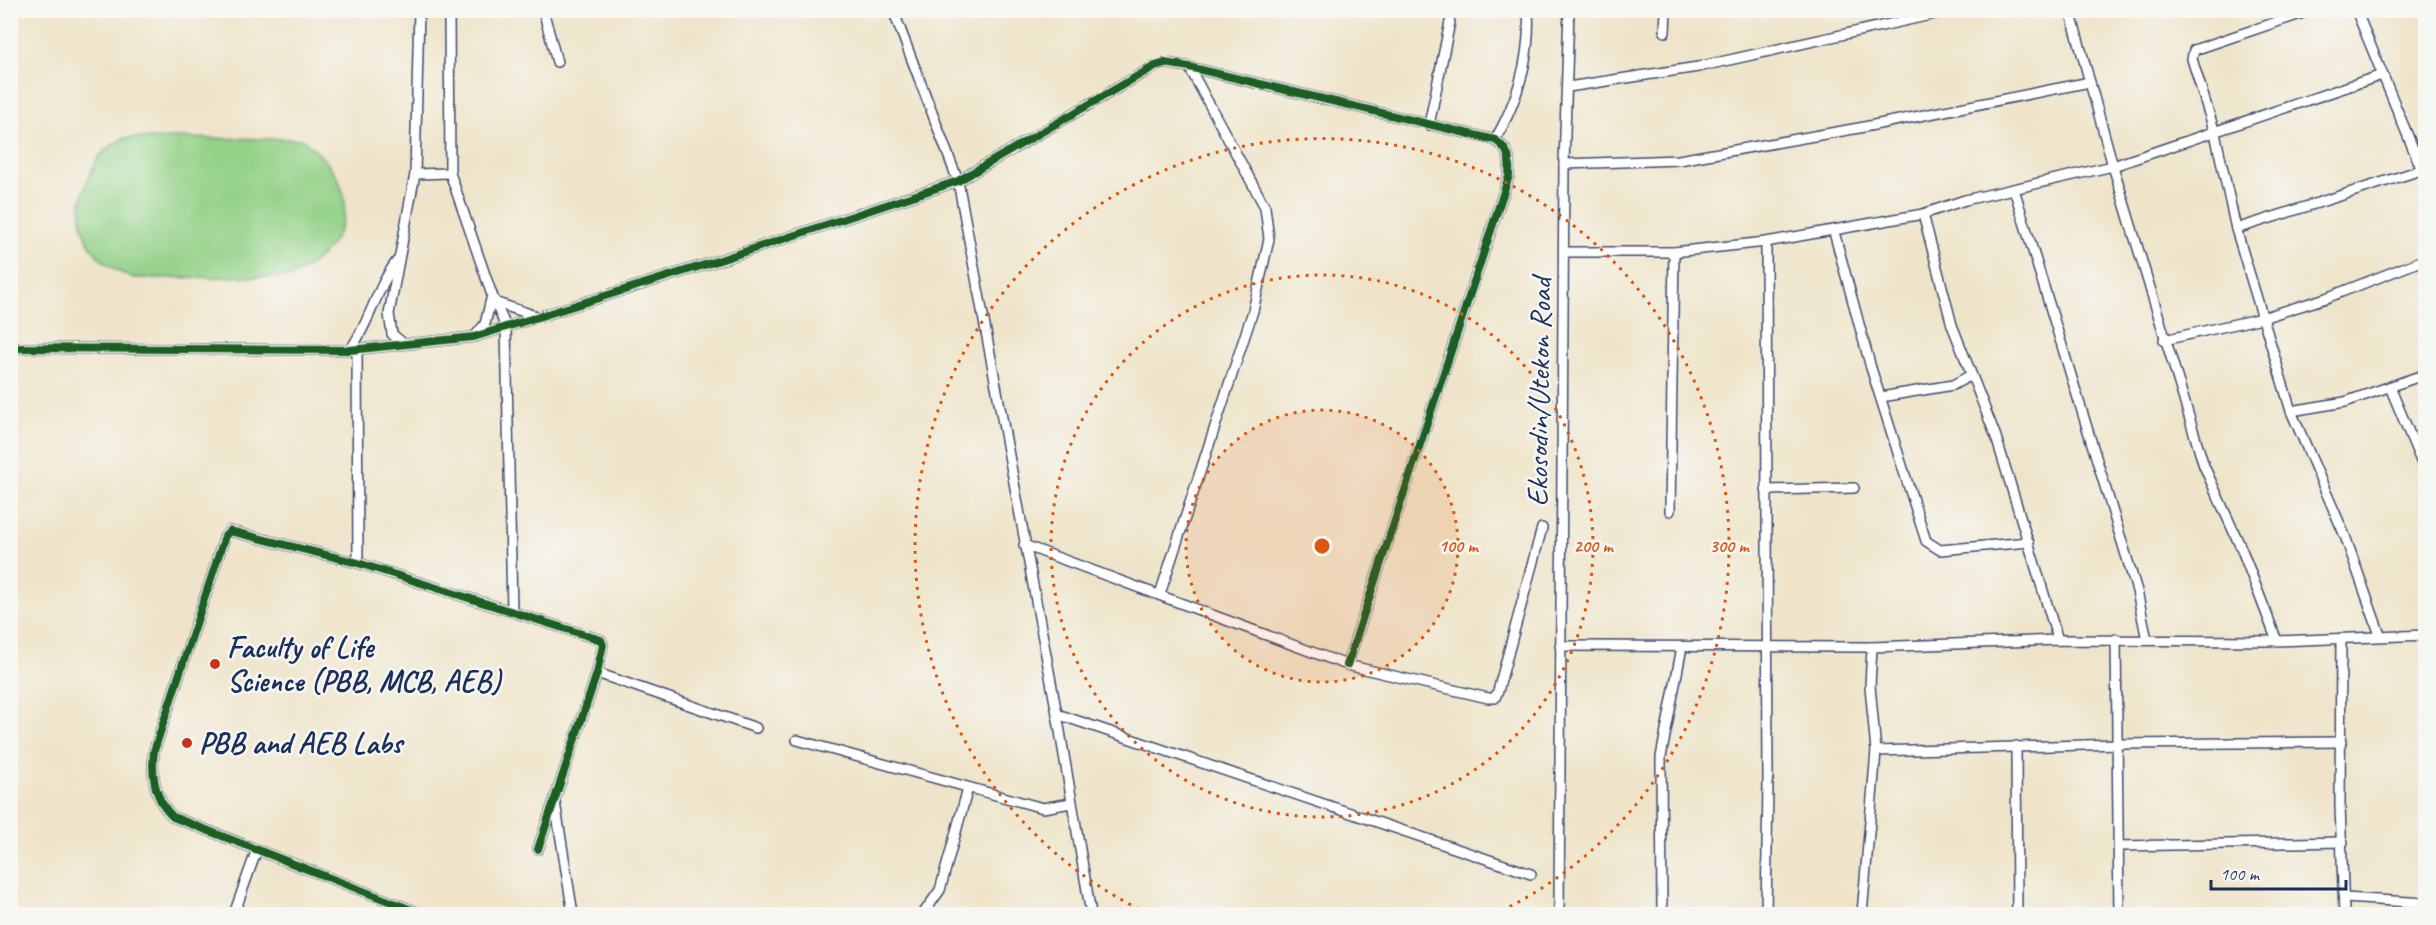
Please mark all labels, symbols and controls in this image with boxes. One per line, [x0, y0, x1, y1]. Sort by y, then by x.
street label: Ekosodin/Utekon Road [1518, 273, 1560, 507]
text: 100 m [1439, 535, 1479, 557]
text: 200 m [1574, 535, 1614, 557]
text: 300 m [1710, 535, 1750, 557]
centre of rings [1312, 536, 1332, 556]
place label: Faculty of Life Science (PBB, MCB, AEB) [227, 628, 503, 700]
marker: Faculty of Life Science (PBB, MCB, AEB) [208, 657, 222, 671]
place label: PBB and AEB Labs [199, 724, 406, 762]
marker: PBB and AEB Labs [180, 736, 194, 750]
scale bar [2211, 853, 2346, 891]
text: 100 m [2220, 863, 2261, 885]

